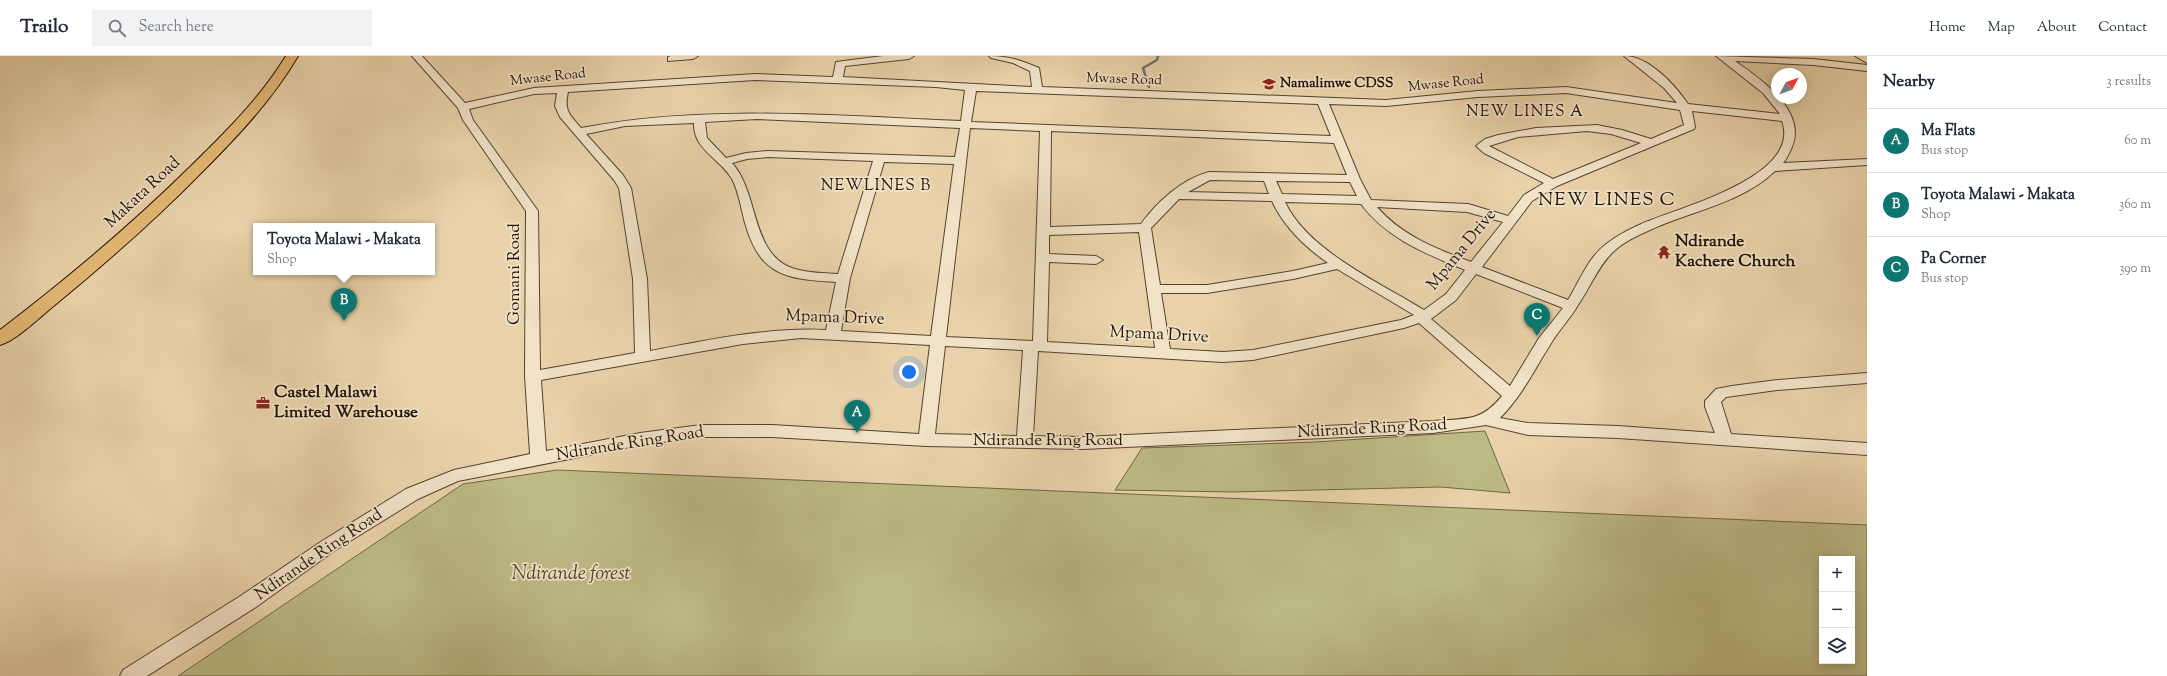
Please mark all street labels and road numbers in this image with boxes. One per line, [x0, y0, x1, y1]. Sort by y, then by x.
street label: Mwase Road [509, 64, 587, 92]
street label: Mwase Road [1086, 69, 1162, 91]
street label: Mwase Road [1407, 70, 1485, 98]
street label: Makata Road [100, 151, 187, 234]
street label: Mpama Drive [1421, 204, 1503, 296]
street label: Gomani Road [503, 223, 527, 325]
street label: Mpama Drive [785, 304, 885, 332]
street label: Mpama Drive [1109, 320, 1209, 350]
street label: Ndirande Ring Road [1297, 413, 1448, 445]
street label: Ndirande Ring Road [554, 420, 706, 468]
street label: Ndirande Ring Road [973, 429, 1123, 453]
street label: Ndirande Ring Road [250, 503, 388, 607]

